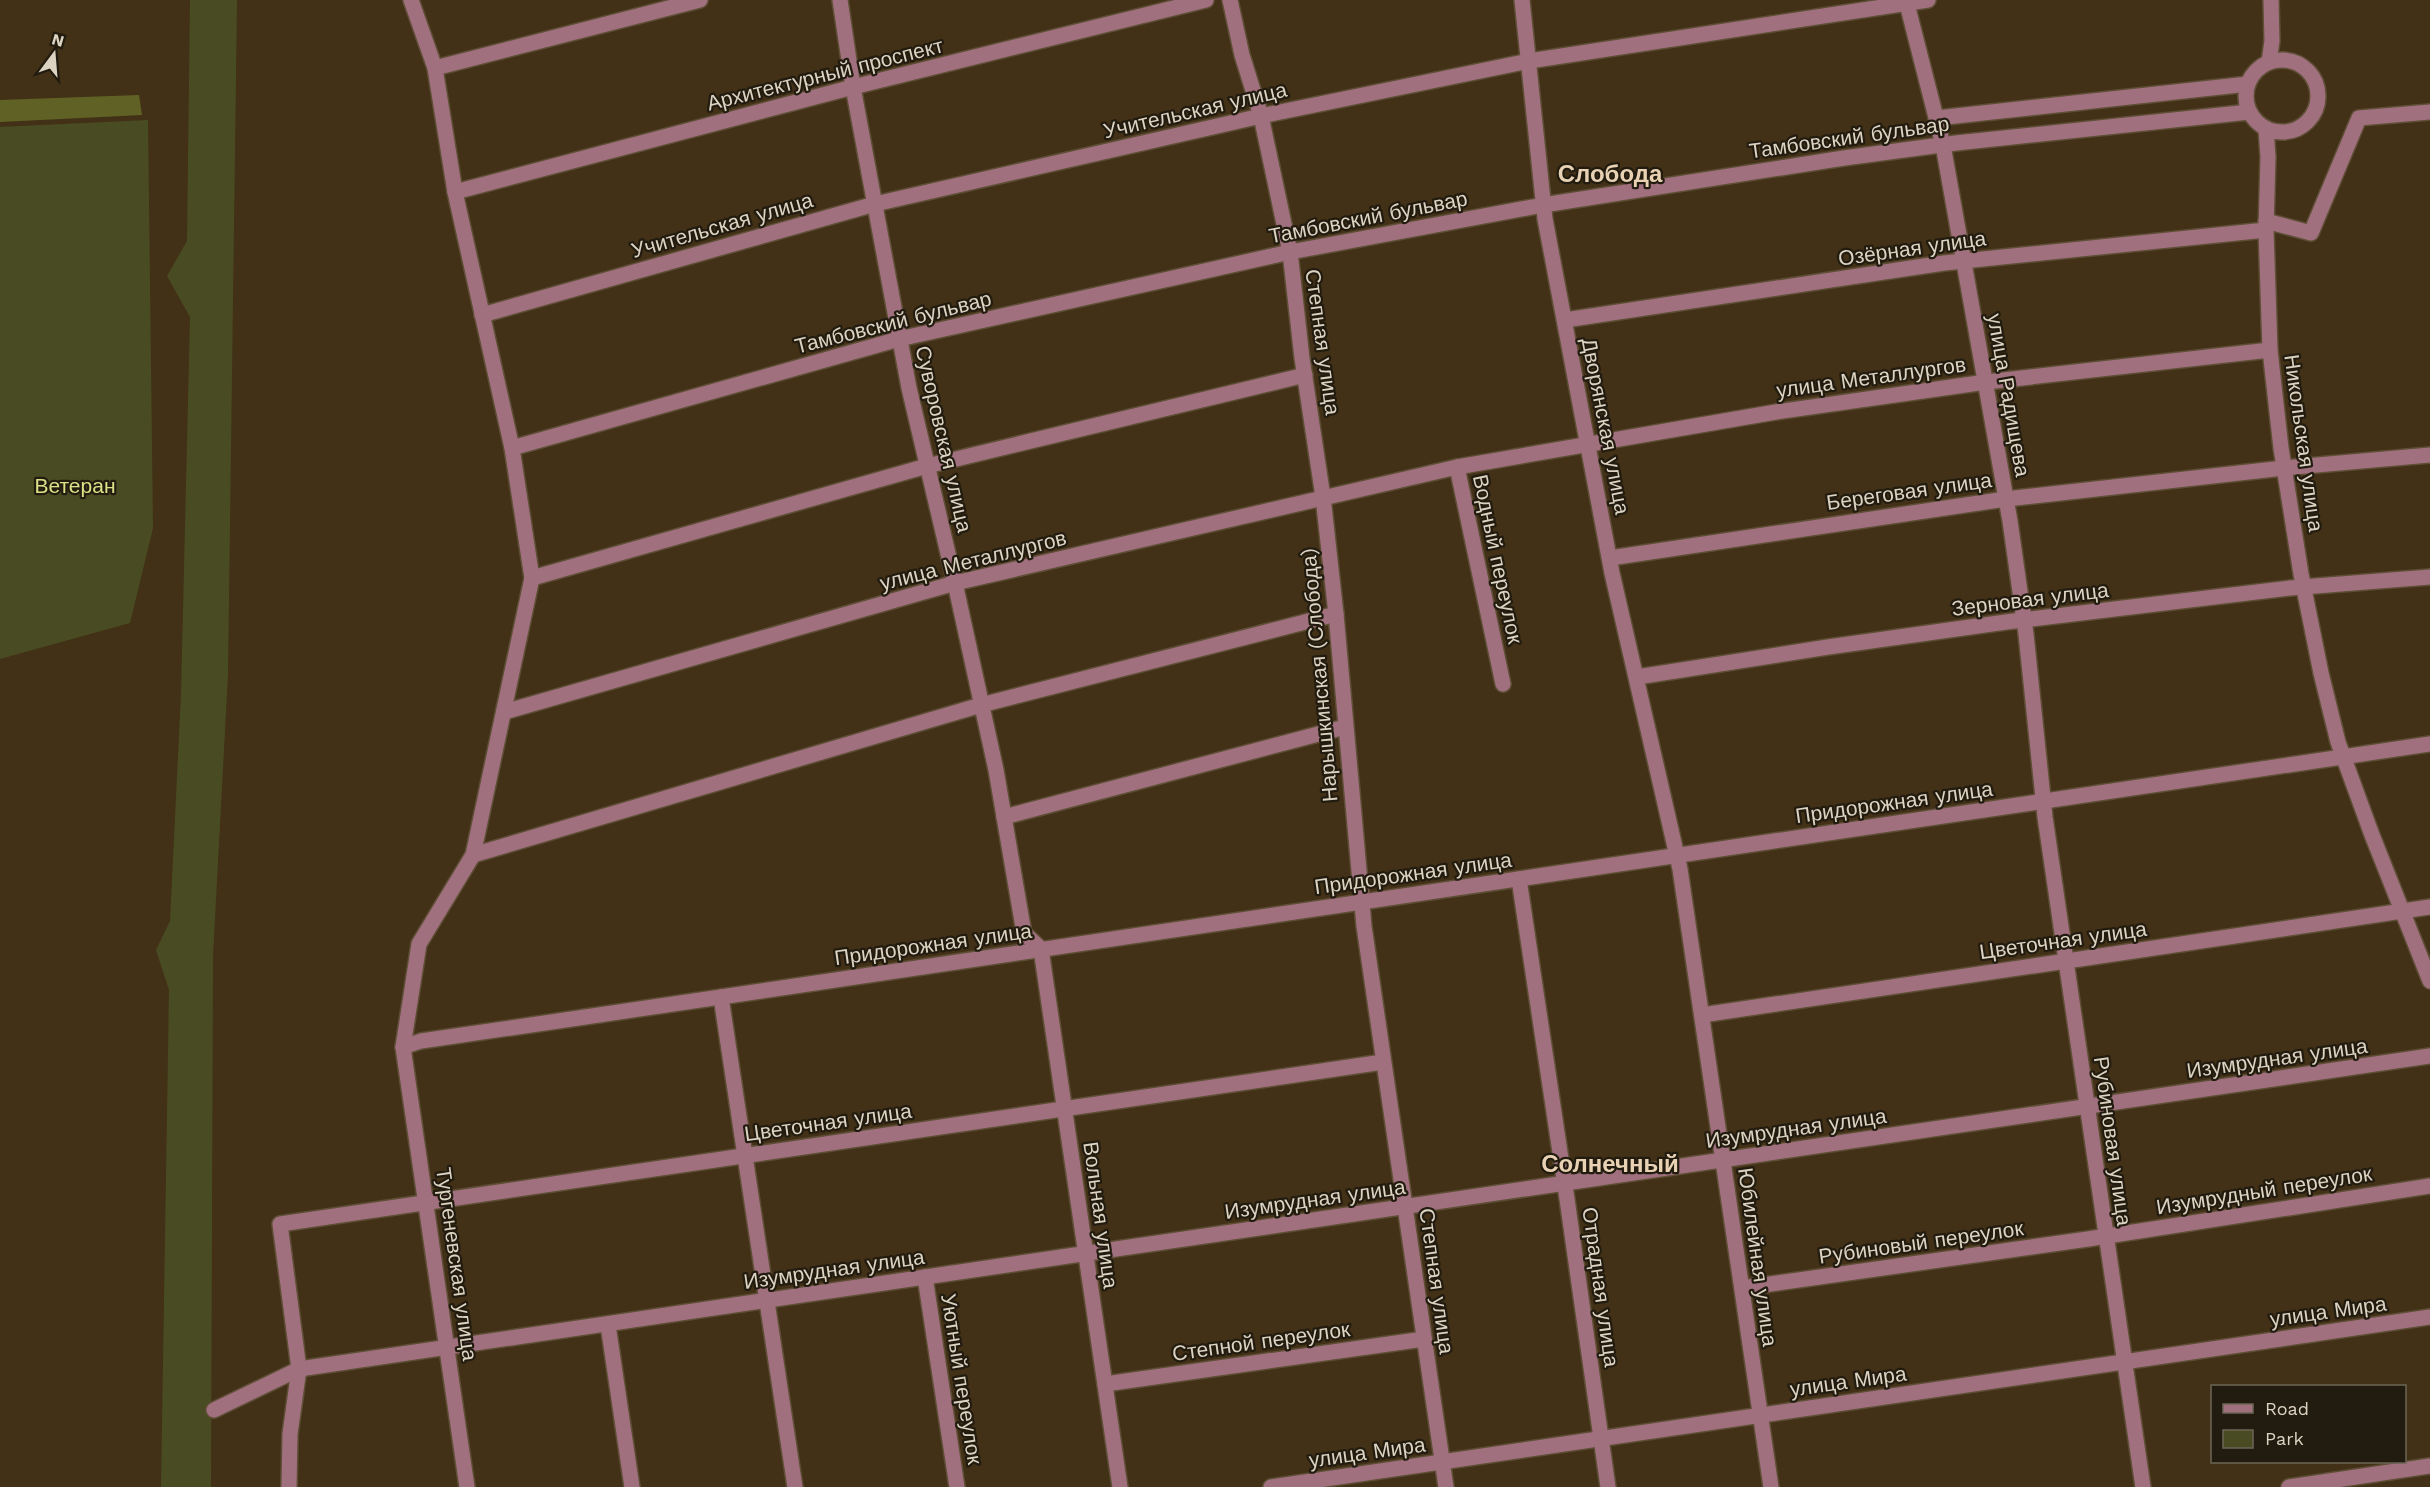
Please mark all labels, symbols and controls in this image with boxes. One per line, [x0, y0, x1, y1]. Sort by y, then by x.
north arrow [24, 24, 84, 84]
text: N [50, 29, 66, 51]
street label: Архитектурный проспект [704, 32, 946, 116]
street label: Учительская улица [1101, 77, 1290, 143]
street label: Тамбовский бульвар [1747, 111, 1951, 163]
district label: Слобода [1558, 160, 1663, 188]
street label: Тамбовский бульвар [1267, 185, 1469, 249]
street label: Учительская улица [628, 187, 816, 263]
street label: Озёрная улица [1837, 225, 1988, 271]
street label: Степная улица [1300, 267, 1346, 417]
street label: Тамбовский бульвар [792, 285, 994, 359]
street label: улица Радищева [1982, 311, 2036, 479]
street label: Дворянская улица [1577, 336, 1635, 517]
street label: Суворовская улица [910, 343, 978, 535]
street label: улица Металлургов [1775, 351, 1967, 403]
street label: Никольская улица [2279, 353, 2329, 534]
street label: Береговая улица [1825, 467, 1994, 515]
street label: Водный переулок [1468, 472, 1528, 647]
park label: Ветеран [34, 473, 116, 498]
street label: улица Металлургов [877, 525, 1069, 595]
street label: Нарышкинская (Слобода) [1295, 547, 1343, 803]
street label: Зерновая улица [1950, 577, 2110, 621]
street label: Придорожная улица [1794, 776, 1995, 828]
street label: Придорожная улица [1313, 847, 1514, 899]
street label: Цветочная улица [1978, 916, 2148, 964]
street label: Придорожная улица [833, 918, 1034, 970]
street label: Изумрудная улица [2185, 1033, 2369, 1083]
street label: Рубиновая улица [2089, 1055, 2137, 1228]
street label: Цветочная улица [743, 1098, 913, 1146]
street label: Изумрудная улица [1704, 1103, 1888, 1153]
street label: Вольная улица [1078, 1140, 1124, 1290]
district label: Солнечный [1541, 1150, 1679, 1178]
street label: Изумрудный переулок [2154, 1160, 2374, 1219]
street label: Тургеневская улица [431, 1166, 483, 1362]
street label: Юбилейная улица [1733, 1166, 1783, 1348]
street label: Изумрудная улица [1223, 1174, 1407, 1224]
street label: Отрадная улица [1577, 1205, 1625, 1369]
street label: Степная улица [1414, 1206, 1460, 1356]
street label: Рубиновый переулок [1817, 1215, 2026, 1269]
street label: Изумрудная улица [742, 1244, 926, 1294]
street label: улица Мира [2268, 1290, 2388, 1332]
street label: Уютный переулок [936, 1292, 988, 1467]
street label: Степной переулок [1170, 1316, 1352, 1366]
street label: улица Мира [1788, 1360, 1908, 1402]
legend [2211, 1385, 2406, 1463]
text: Road [2265, 1398, 2309, 1419]
text: Park [2265, 1428, 2304, 1449]
street label: улица Мира [1307, 1431, 1427, 1473]

